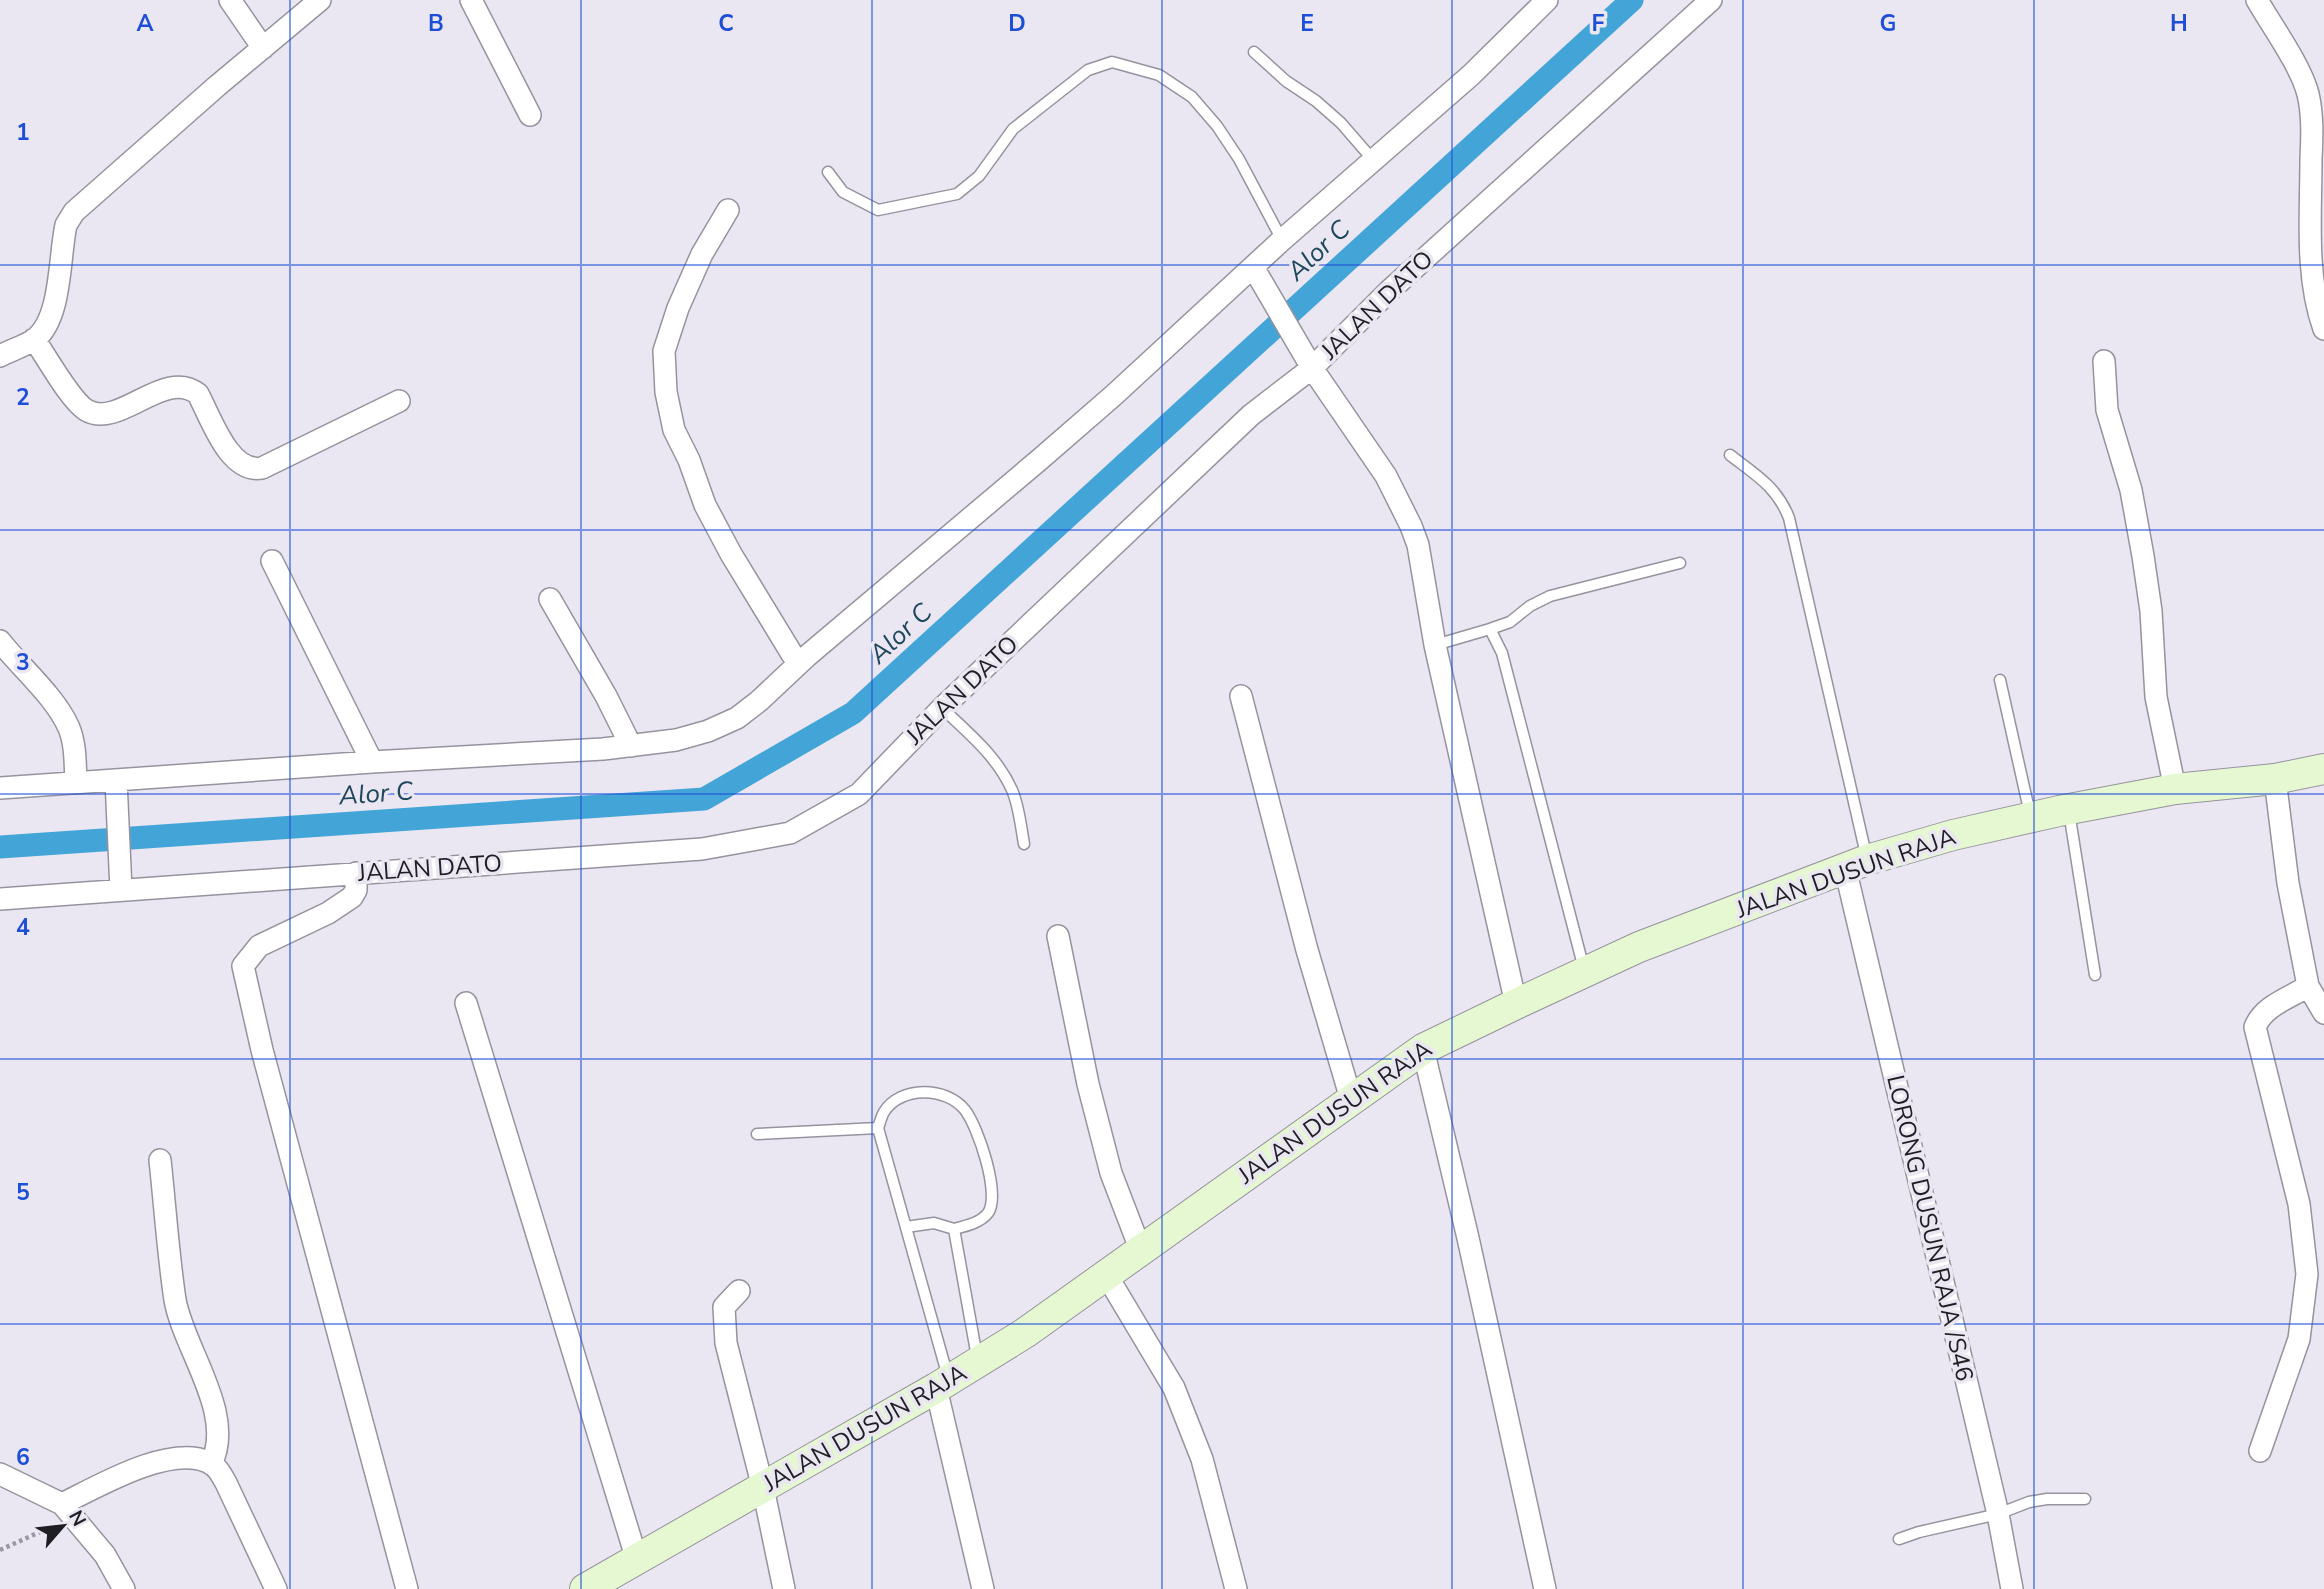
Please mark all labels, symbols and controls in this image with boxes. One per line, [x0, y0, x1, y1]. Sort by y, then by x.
text: A [136, 8, 154, 39]
text: B [428, 8, 444, 39]
text: C [718, 8, 734, 39]
text: D [1008, 8, 1026, 39]
text: E [1300, 8, 1314, 39]
text: F [1592, 8, 1605, 39]
text: G [1880, 8, 1896, 39]
text: H [2170, 8, 2188, 39]
text: 1 [16, 117, 30, 148]
water label: Alor C [1278, 212, 1358, 289]
street label: JALAN DATO [1313, 243, 1440, 367]
text: 2 [16, 382, 30, 413]
water label: Alor C [860, 595, 940, 672]
street label: JALAN DATO [898, 628, 1025, 752]
text: 3 [16, 647, 30, 678]
water label: Alor C [337, 773, 415, 814]
street label: JALAN DUSUN RAJA [1731, 820, 1960, 926]
street label: JALAN DATO [356, 847, 503, 889]
text: 4 [16, 912, 30, 943]
street label: JALAN DUSUN RAJA [1231, 1033, 1439, 1192]
street label: LORONG DUSUN RAJA /S46 [1879, 1072, 1981, 1384]
text: 5 [16, 1177, 30, 1208]
street label: JALAN DUSUN RAJA [757, 1356, 973, 1500]
text: 6 [16, 1442, 30, 1473]
north arrow [28, 1491, 98, 1561]
text: N [62, 1506, 92, 1531]

